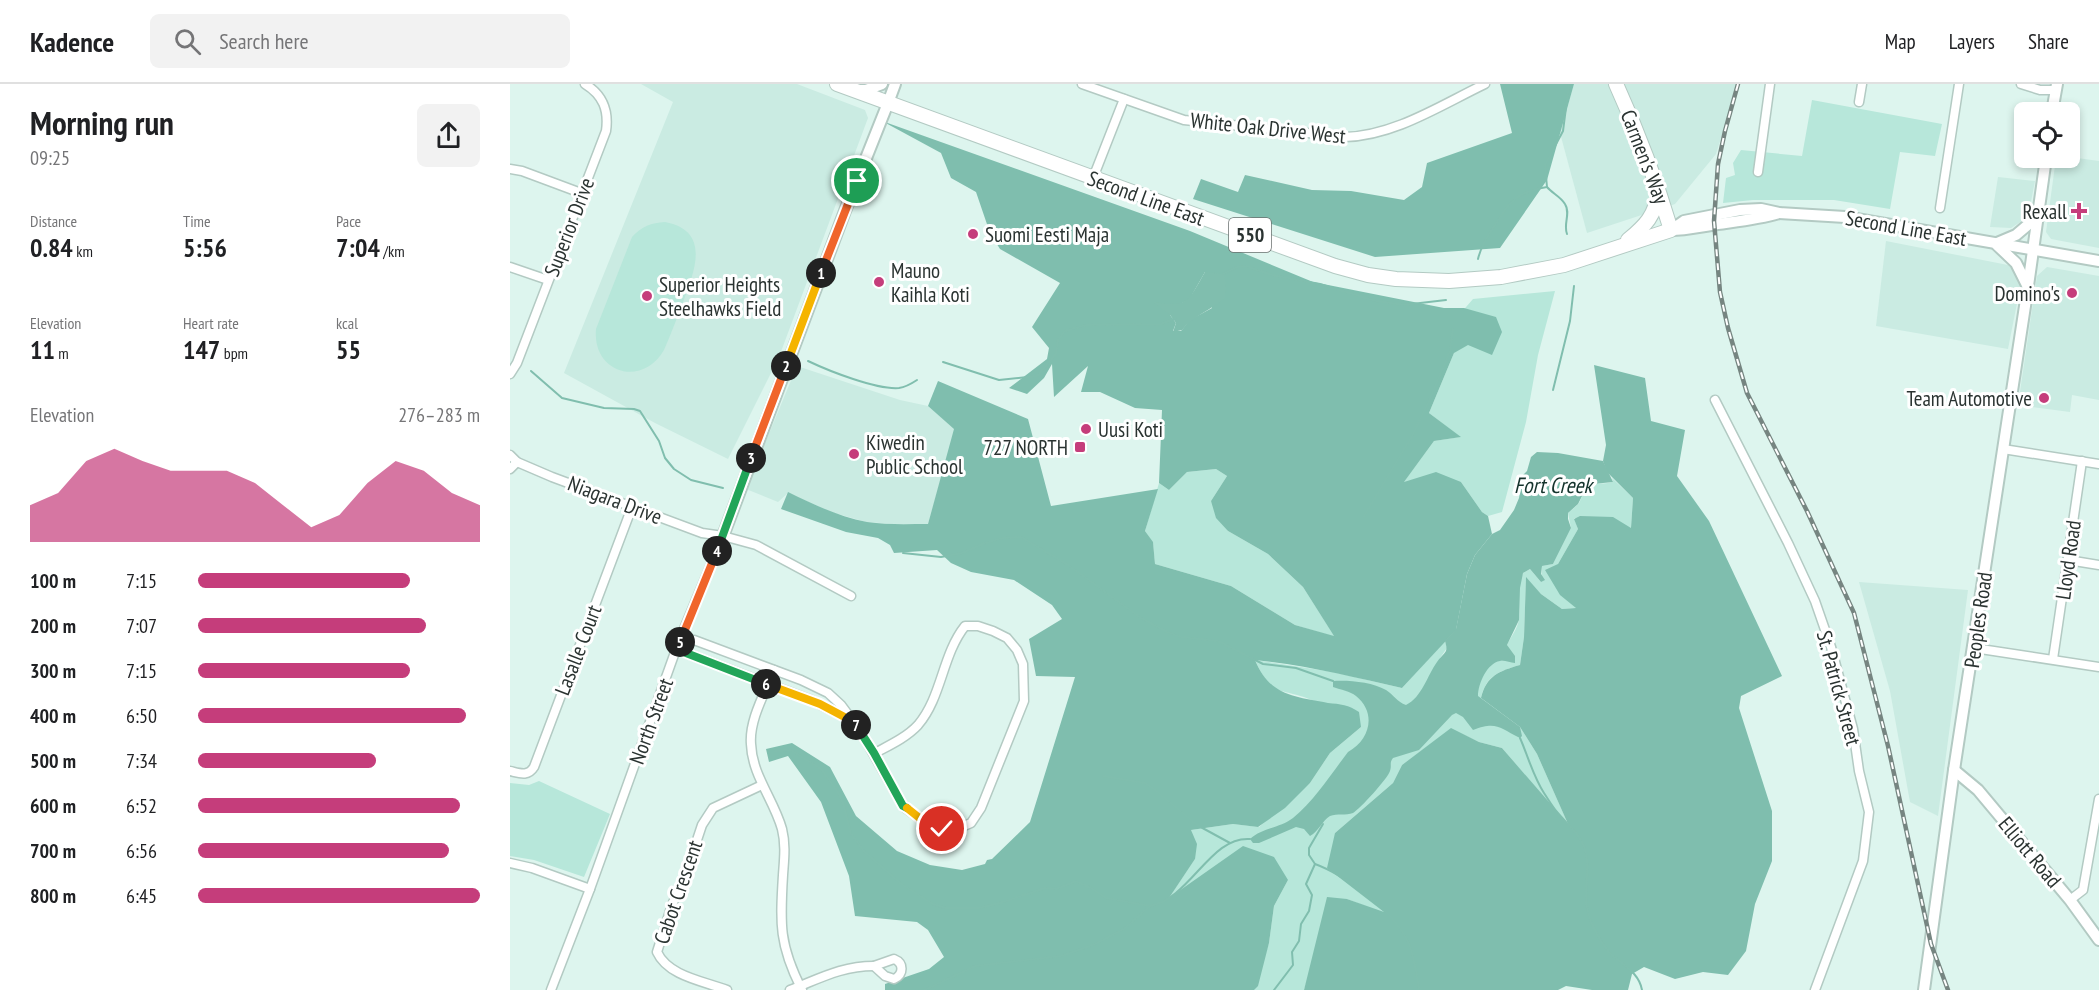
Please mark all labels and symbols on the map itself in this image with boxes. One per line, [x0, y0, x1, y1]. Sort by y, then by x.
street label: White Oak Drive West [1189, 106, 1347, 150]
street label: Carmen's Way [1615, 106, 1675, 208]
pin [831, 155, 882, 206]
street label: Second Line East [1084, 164, 1208, 232]
street label: Superior Drive [538, 174, 600, 280]
place label: Rexall [2023, 198, 2067, 225]
street label: Second Line East [1843, 204, 1969, 252]
marker: Rexall [2072, 204, 2086, 218]
road number: 550 [1229, 218, 1271, 252]
place label: Suomi Eesti Maja [985, 221, 1109, 248]
marker: Suomi Eesti Maja [966, 227, 980, 241]
place label: Mauno Kaihla Koti [891, 257, 970, 308]
pin: 1 [806, 258, 836, 288]
place label: Superior Heights Steelhawks Field [659, 271, 781, 322]
marker: Mauno Kaihla Koti [872, 275, 886, 289]
place label: Domino's [1995, 280, 2060, 307]
marker: Domino's [2065, 286, 2079, 300]
marker: Superior Heights Steelhawks Field [640, 289, 654, 303]
pin: 2 [771, 351, 801, 381]
place label: Team Automotive [1907, 385, 2032, 412]
marker: Team Automotive [2037, 391, 2051, 405]
place label: Uusi Koti [1098, 416, 1163, 443]
marker: Uusi Koti [1079, 422, 1093, 436]
place label: Kiwedin Public School [866, 429, 963, 480]
place label: 727 NORTH [984, 434, 1068, 461]
marker: 727 NORTH [1073, 440, 1087, 454]
pin: 3 [736, 443, 766, 473]
marker: Kiwedin Public School [847, 447, 861, 461]
street label: Niagara Drive [564, 470, 666, 530]
water label: Fort Creek [1514, 471, 1595, 499]
street label: Lloyd Road [2049, 519, 2087, 601]
pin: 4 [702, 536, 732, 566]
street label: Peoples Road [1958, 570, 1998, 670]
street label: Lasalle Court [548, 601, 608, 699]
pin: 5 [665, 627, 695, 657]
street label: St. Patrick Street [1811, 628, 1867, 749]
pin: 6 [751, 669, 781, 699]
street label: North Street [623, 674, 679, 768]
pin: 7 [841, 710, 871, 740]
pin [916, 803, 967, 854]
street label: Elliott Road [1993, 811, 2067, 893]
street label: Cabot Crescent [648, 836, 708, 947]

